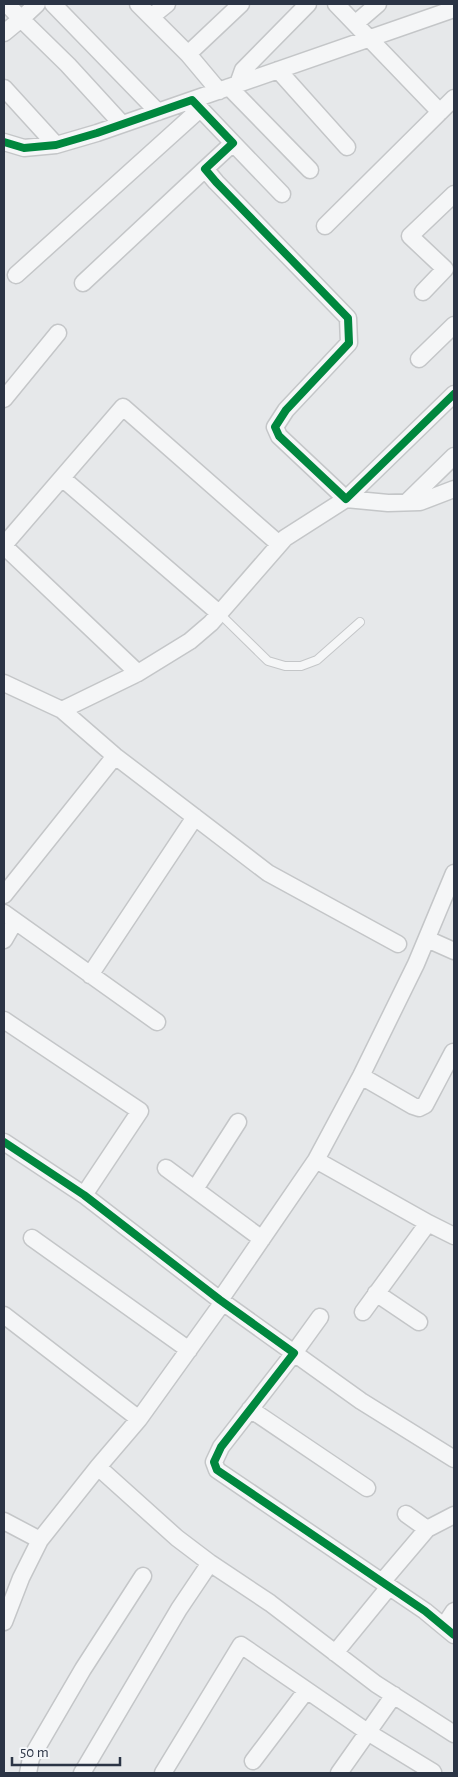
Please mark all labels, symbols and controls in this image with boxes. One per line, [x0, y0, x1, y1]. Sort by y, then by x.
scale bar [12, 1734, 120, 1766]
text: 50 m [20, 1745, 49, 1760]

